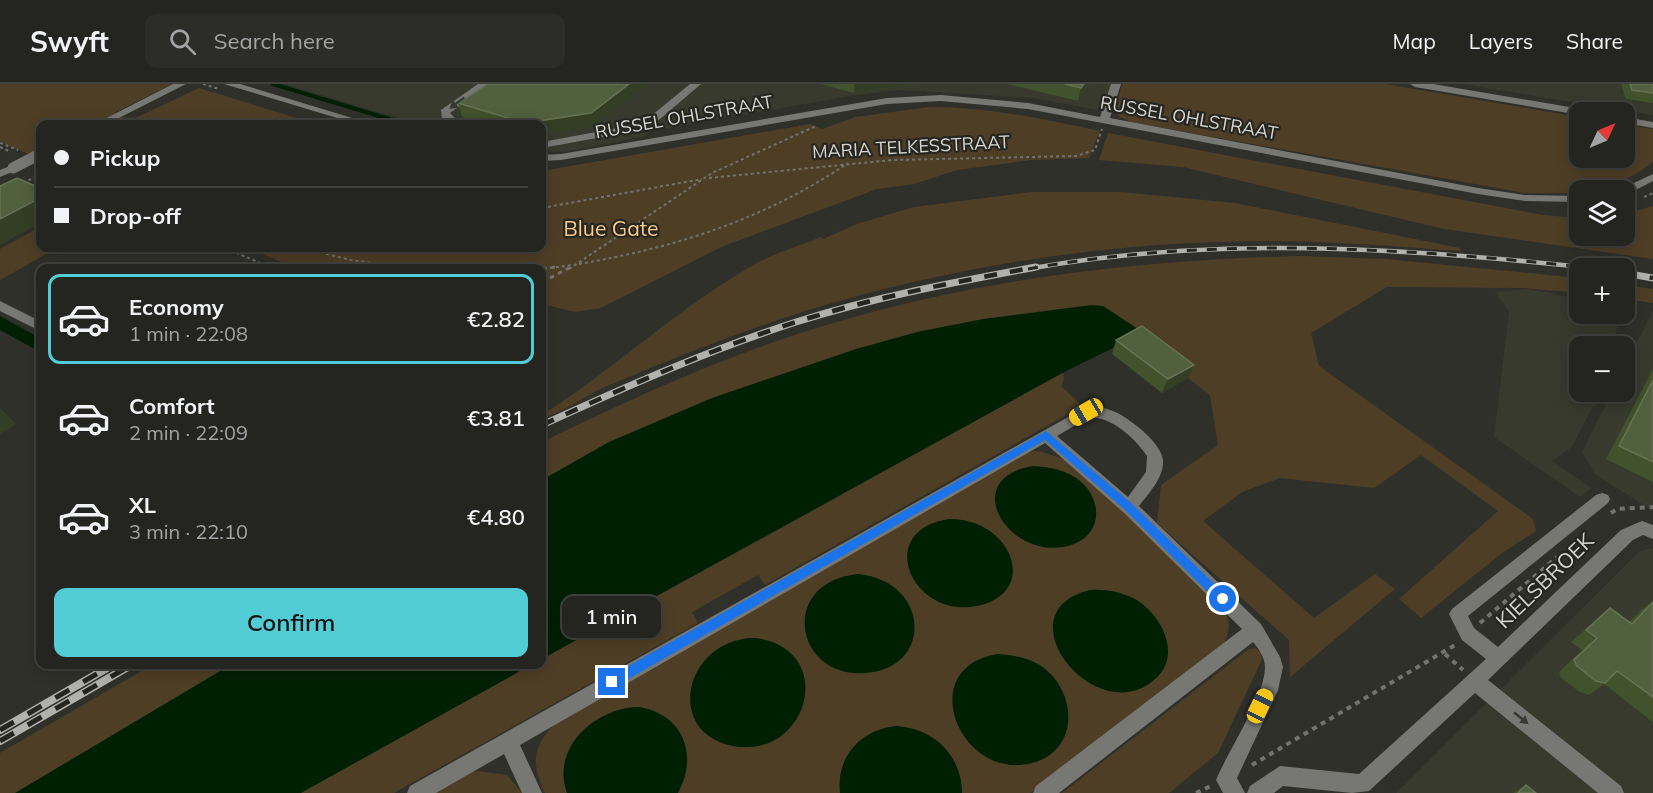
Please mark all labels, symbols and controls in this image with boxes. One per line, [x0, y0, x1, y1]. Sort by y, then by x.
search box [145, 14, 565, 68]
text: Swyft [30, 24, 109, 59]
icon: search [166, 25, 199, 58]
text: Search here [214, 27, 335, 55]
text: Map [1393, 28, 1436, 54]
text: Layers [1469, 28, 1533, 54]
text: Share [1566, 28, 1623, 54]
street label: RUSSEL OHLSTRAAT [593, 90, 775, 143]
street label: RUSSEL OHLSTRAAT [1098, 91, 1280, 145]
one-way arrow [450, 96, 465, 108]
north arrow [1569, 102, 1635, 168]
map controls [1569, 102, 1635, 402]
street label: MARIA TELKESSTRAAT [811, 130, 1011, 163]
text: Pickup [90, 144, 160, 172]
button: layers [1569, 180, 1635, 246]
text: Drop-off [90, 202, 181, 230]
park label: Blue Gate [564, 215, 658, 241]
button: + [1569, 258, 1635, 324]
icon: car [57, 292, 111, 346]
text: Economy [129, 293, 224, 321]
text: €2.82 [467, 305, 525, 333]
text: 1 min · 22:08 [129, 321, 248, 346]
button: − [1569, 336, 1635, 402]
icon: car [57, 391, 111, 445]
text: Comfort [129, 392, 215, 420]
car [1066, 395, 1106, 429]
text: €3.81 [467, 404, 525, 432]
text: 2 min · 22:09 [129, 420, 248, 445]
icon: car [57, 490, 111, 544]
text: XL [129, 491, 156, 519]
text: €4.80 [467, 503, 525, 531]
text: 3 min · 22:10 [129, 519, 248, 544]
street label: KIELSBROEK [1490, 527, 1599, 633]
route start [1209, 585, 1236, 612]
button: Confirm [54, 588, 528, 657]
callout: 1 min [562, 595, 662, 637]
text: 1 min [586, 604, 637, 629]
route end [598, 668, 625, 695]
car [1244, 686, 1276, 726]
one-way arrow [1513, 711, 1529, 724]

